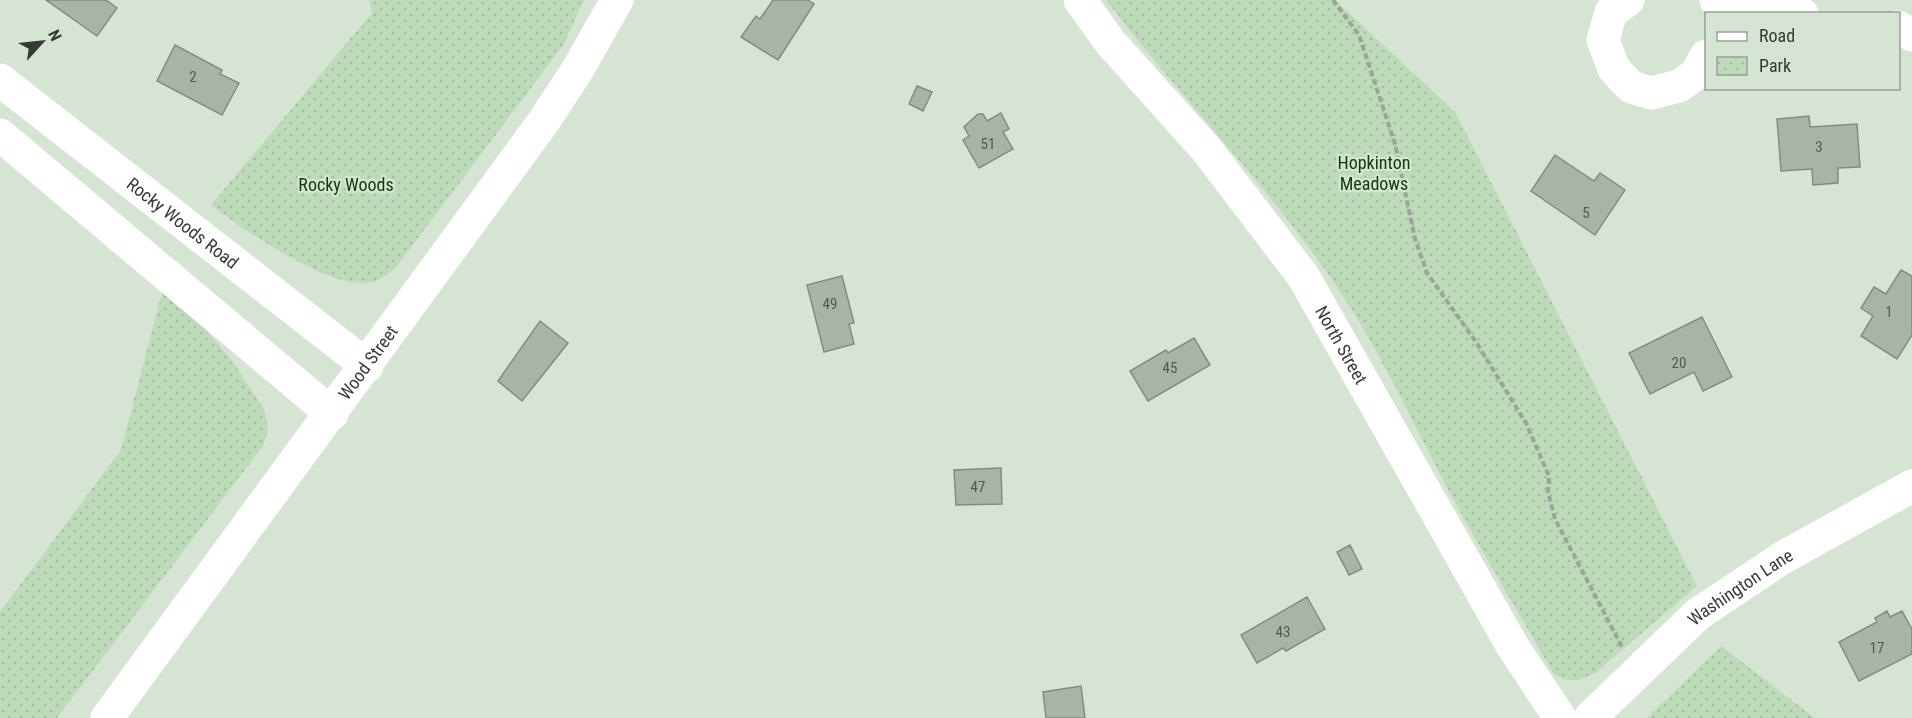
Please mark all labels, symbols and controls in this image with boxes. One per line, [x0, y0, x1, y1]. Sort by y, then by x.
north arrow [12, 12, 72, 72]
legend [1705, 12, 1900, 90]
text: Road [1759, 25, 1795, 46]
text: N [44, 27, 66, 44]
text: Park [1759, 55, 1791, 76]
house number: 2 [189, 68, 197, 86]
house number: 51 [981, 135, 995, 153]
house number: 3 [1815, 138, 1823, 156]
park label: Hopkinton Meadows [1338, 152, 1410, 194]
street label: Rocky Woods Road [123, 173, 243, 273]
park label: Rocky Woods [298, 174, 394, 195]
house number: 5 [1582, 204, 1590, 222]
house number: 49 [823, 295, 837, 313]
street label: North Street [1311, 302, 1372, 387]
house number: 1 [1885, 303, 1893, 321]
street label: Wood Street [333, 321, 402, 403]
house number: 20 [1672, 354, 1686, 372]
house number: 45 [1163, 359, 1177, 377]
house number: 47 [971, 478, 985, 496]
street label: Washington Lane [1683, 544, 1796, 629]
house number: 43 [1276, 623, 1290, 641]
house number: 17 [1870, 639, 1884, 657]

